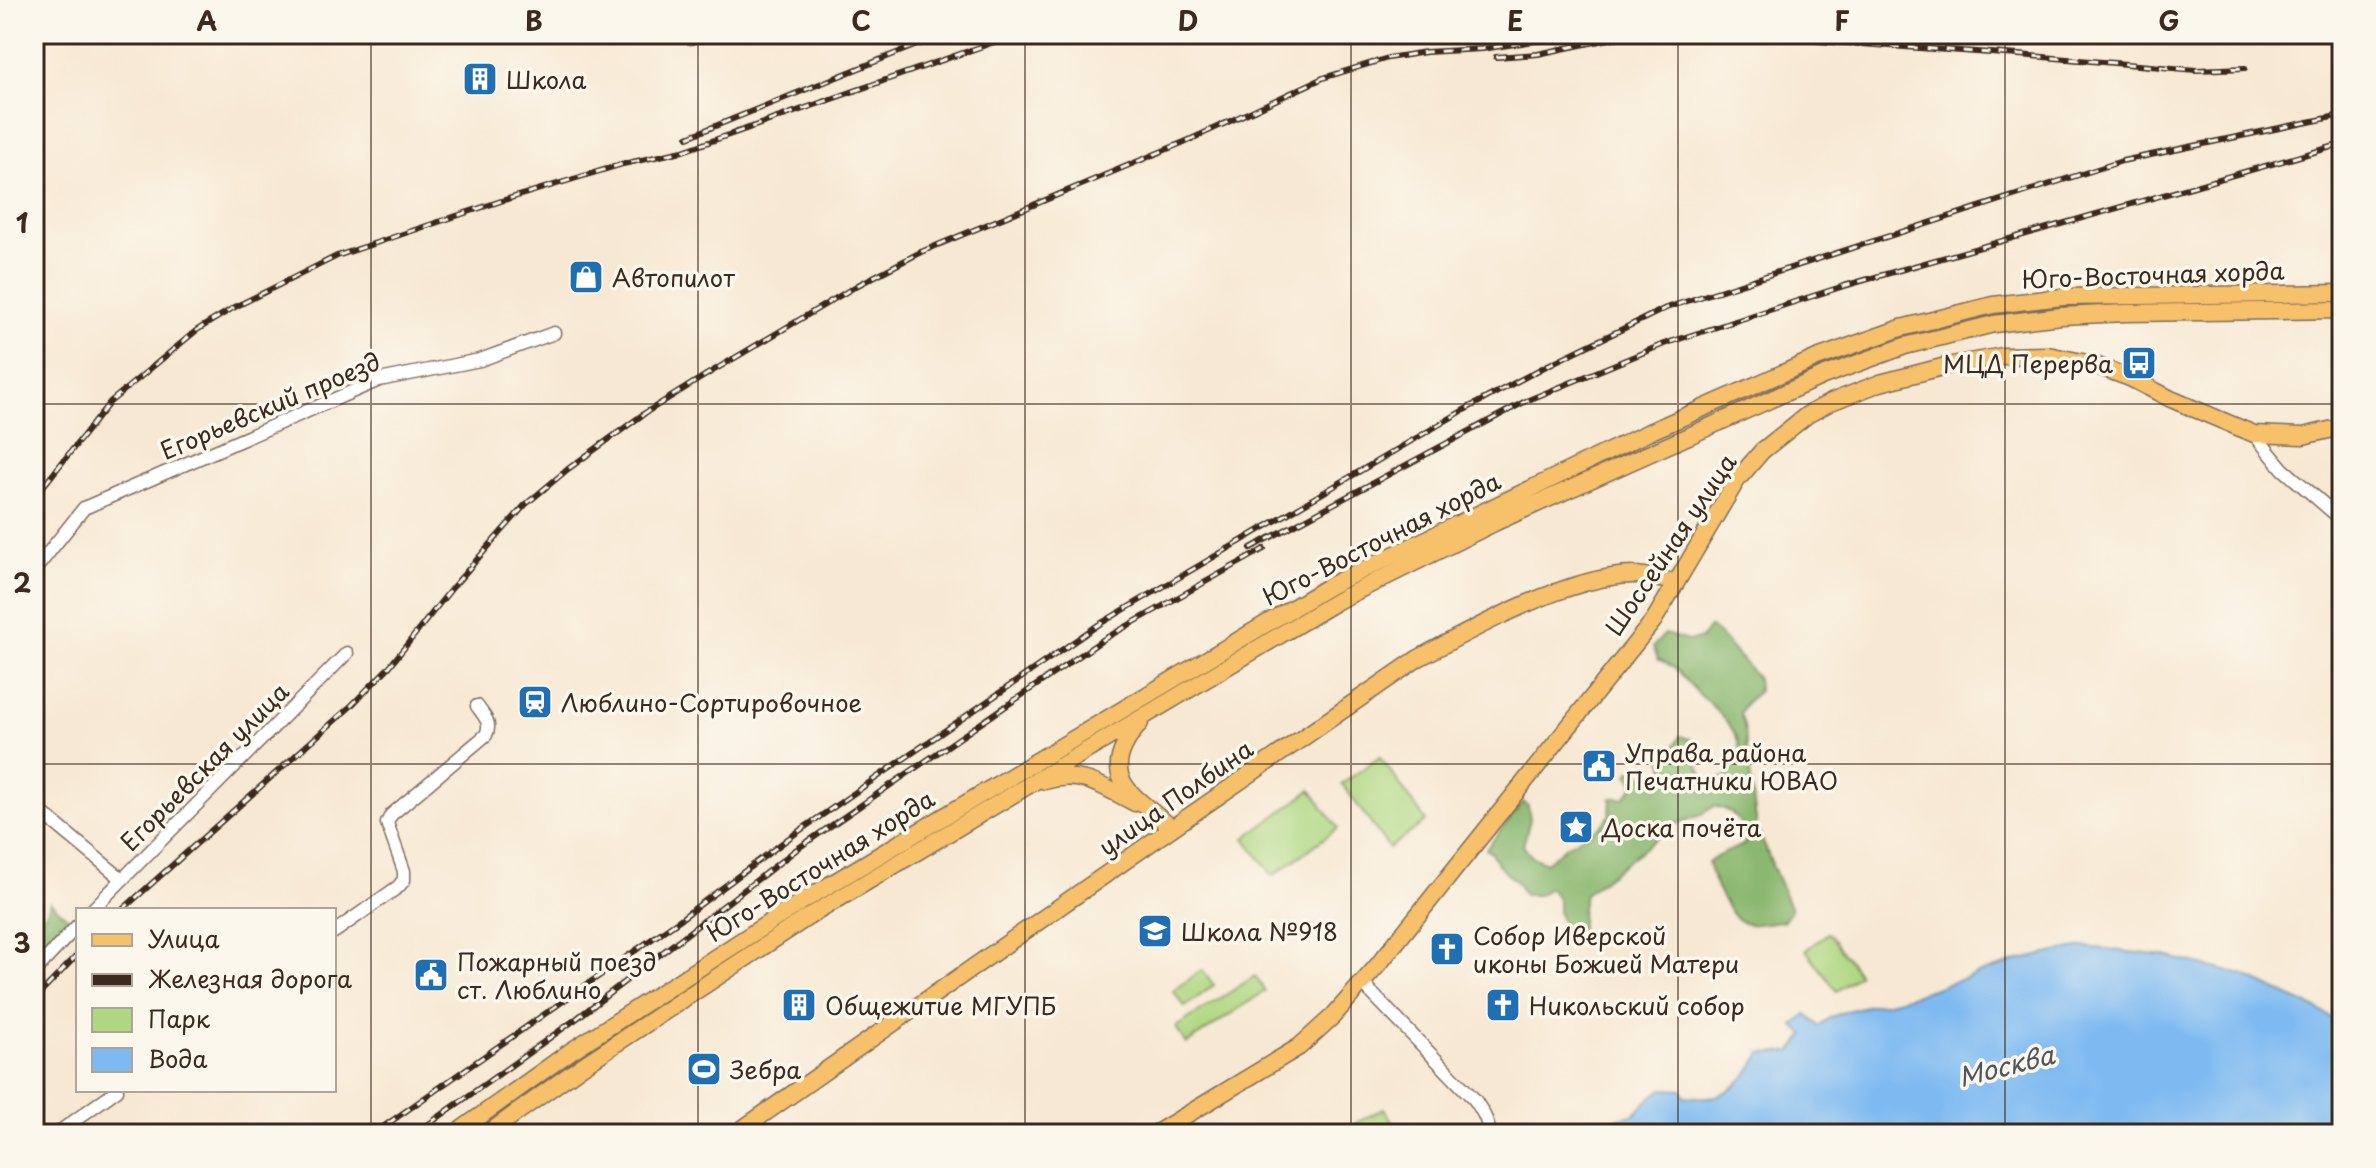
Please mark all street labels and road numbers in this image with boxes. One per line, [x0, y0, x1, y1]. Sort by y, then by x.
street label: Юго-Восточная хорда [2021, 251, 2285, 297]
street label: Егорьевский проезд [154, 342, 386, 468]
street label: Шоссейная улица [1596, 446, 1744, 642]
street label: Юго-Восточная хорда [1256, 462, 1506, 614]
street label: Егорьевская улица [112, 674, 296, 858]
street label: улица Полбина [1090, 730, 1260, 864]
street label: Юго-Восточная хорда [699, 780, 941, 950]

